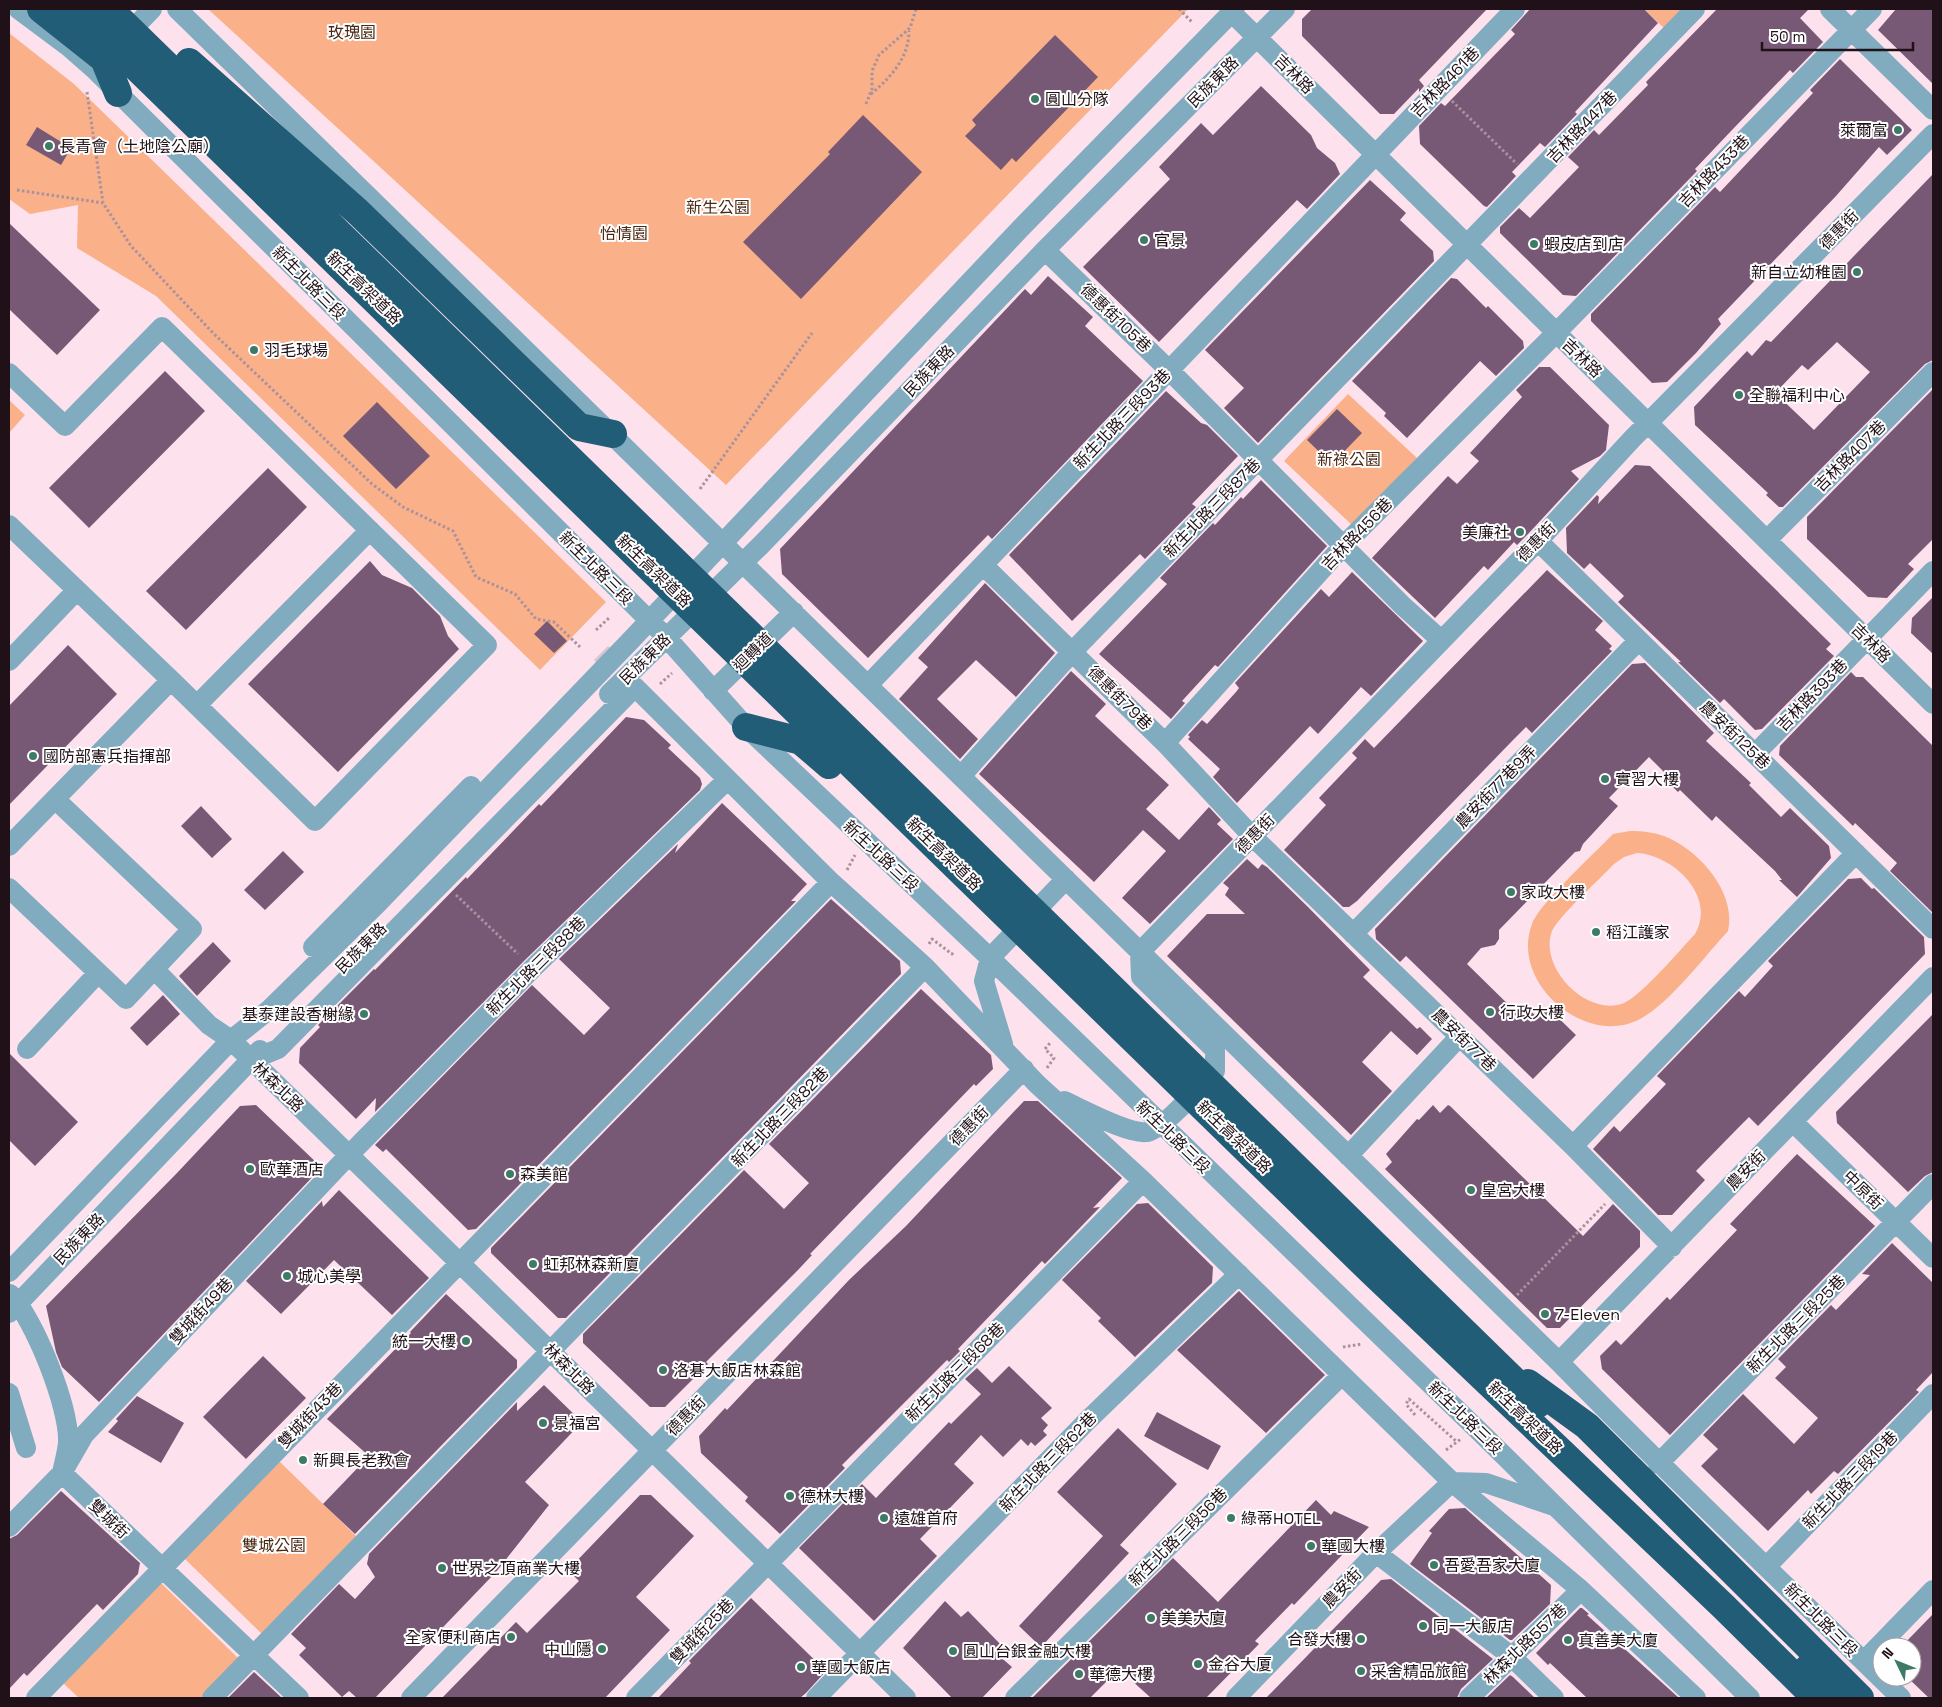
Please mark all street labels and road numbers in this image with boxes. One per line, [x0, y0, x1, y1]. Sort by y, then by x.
street label: 吉林路461巷 [1406, 42, 1484, 122]
street label: 吉林路 [1270, 50, 1318, 98]
street label: 民族東路 [1183, 52, 1243, 112]
street label: 吉林路447巷 [1542, 86, 1622, 168]
street label: 吉林路433巷 [1674, 130, 1754, 212]
street label: 德惠街 [1815, 205, 1863, 255]
street label: 新生北路三段 [268, 242, 350, 324]
street label: 新生高架道路 [322, 247, 406, 329]
street label: 德惠街105巷 [1076, 279, 1156, 357]
street label: 吉林路 [1557, 334, 1607, 382]
street label: 民族東路 [899, 341, 959, 401]
street label: 新生北路三段93巷 [1069, 364, 1175, 474]
street label: 吉林路407巷 [1810, 416, 1890, 496]
street label: 新生北路三段87巷 [1159, 454, 1265, 562]
street label: 吉林路456巷 [1317, 493, 1397, 575]
street label: 德惠街 [1512, 517, 1560, 567]
street label: 新生北路三段 [555, 527, 637, 609]
street label: 新生高架道路 [612, 530, 696, 612]
street label: 吉林路 [1847, 619, 1895, 667]
street label: 迴轉道 [728, 628, 778, 676]
street label: 民族東路 [615, 629, 675, 689]
street label: 吉林路393巷 [1772, 654, 1852, 736]
street label: 德惠街79巷 [1083, 661, 1157, 735]
street label: 農安街125巷 [1695, 696, 1775, 774]
street label: 農安街77巷9弄 [1451, 741, 1541, 833]
street label: 德惠街 [1231, 809, 1279, 859]
street label: 新生高架道路 [902, 813, 986, 895]
street label: 新生北路三段 [839, 816, 923, 896]
street label: 新生北路三段88巷 [482, 912, 590, 1020]
street label: 民族東路 [331, 918, 391, 978]
street label: 農安街77巷 [1427, 1004, 1501, 1076]
street label: 林森北路 [248, 1057, 308, 1117]
street label: 新生北路三段82巷 [727, 1062, 833, 1172]
street label: 新生北路三段 [1131, 1096, 1215, 1178]
street label: 新生高架道路 [1192, 1096, 1276, 1178]
street label: 德惠街 [945, 1101, 993, 1151]
street label: 農安街 [1722, 1145, 1770, 1195]
street label: 中原街 [1838, 1166, 1888, 1214]
street label: 民族東路 [49, 1209, 109, 1269]
street label: 新生北路三段25巷 [1742, 1270, 1850, 1378]
street label: 雙城街49巷 [165, 1273, 237, 1349]
street label: 新生北路三段68巷 [901, 1318, 1009, 1426]
street label: 林森北路 [539, 1339, 599, 1399]
street label: 新生北路三段 [1423, 1377, 1507, 1459]
street label: 新生高架道路 [1483, 1377, 1567, 1459]
street label: 雙城街43巷 [273, 1378, 347, 1452]
street label: 德惠街 [662, 1391, 710, 1441]
street label: 新生北路三段62巷 [995, 1407, 1101, 1517]
street label: 新生北路三段19巷 [1798, 1426, 1902, 1534]
street label: 新生北路三段56巷 [1124, 1483, 1232, 1591]
street label: 雙城街 [84, 1495, 134, 1543]
street label: 農安街 [1318, 1563, 1366, 1613]
street label: 新生北路三段 [1780, 1579, 1862, 1661]
street label: 雙城街25巷 [666, 1594, 738, 1668]
street label: 林森北路557巷 [1479, 1599, 1571, 1689]

